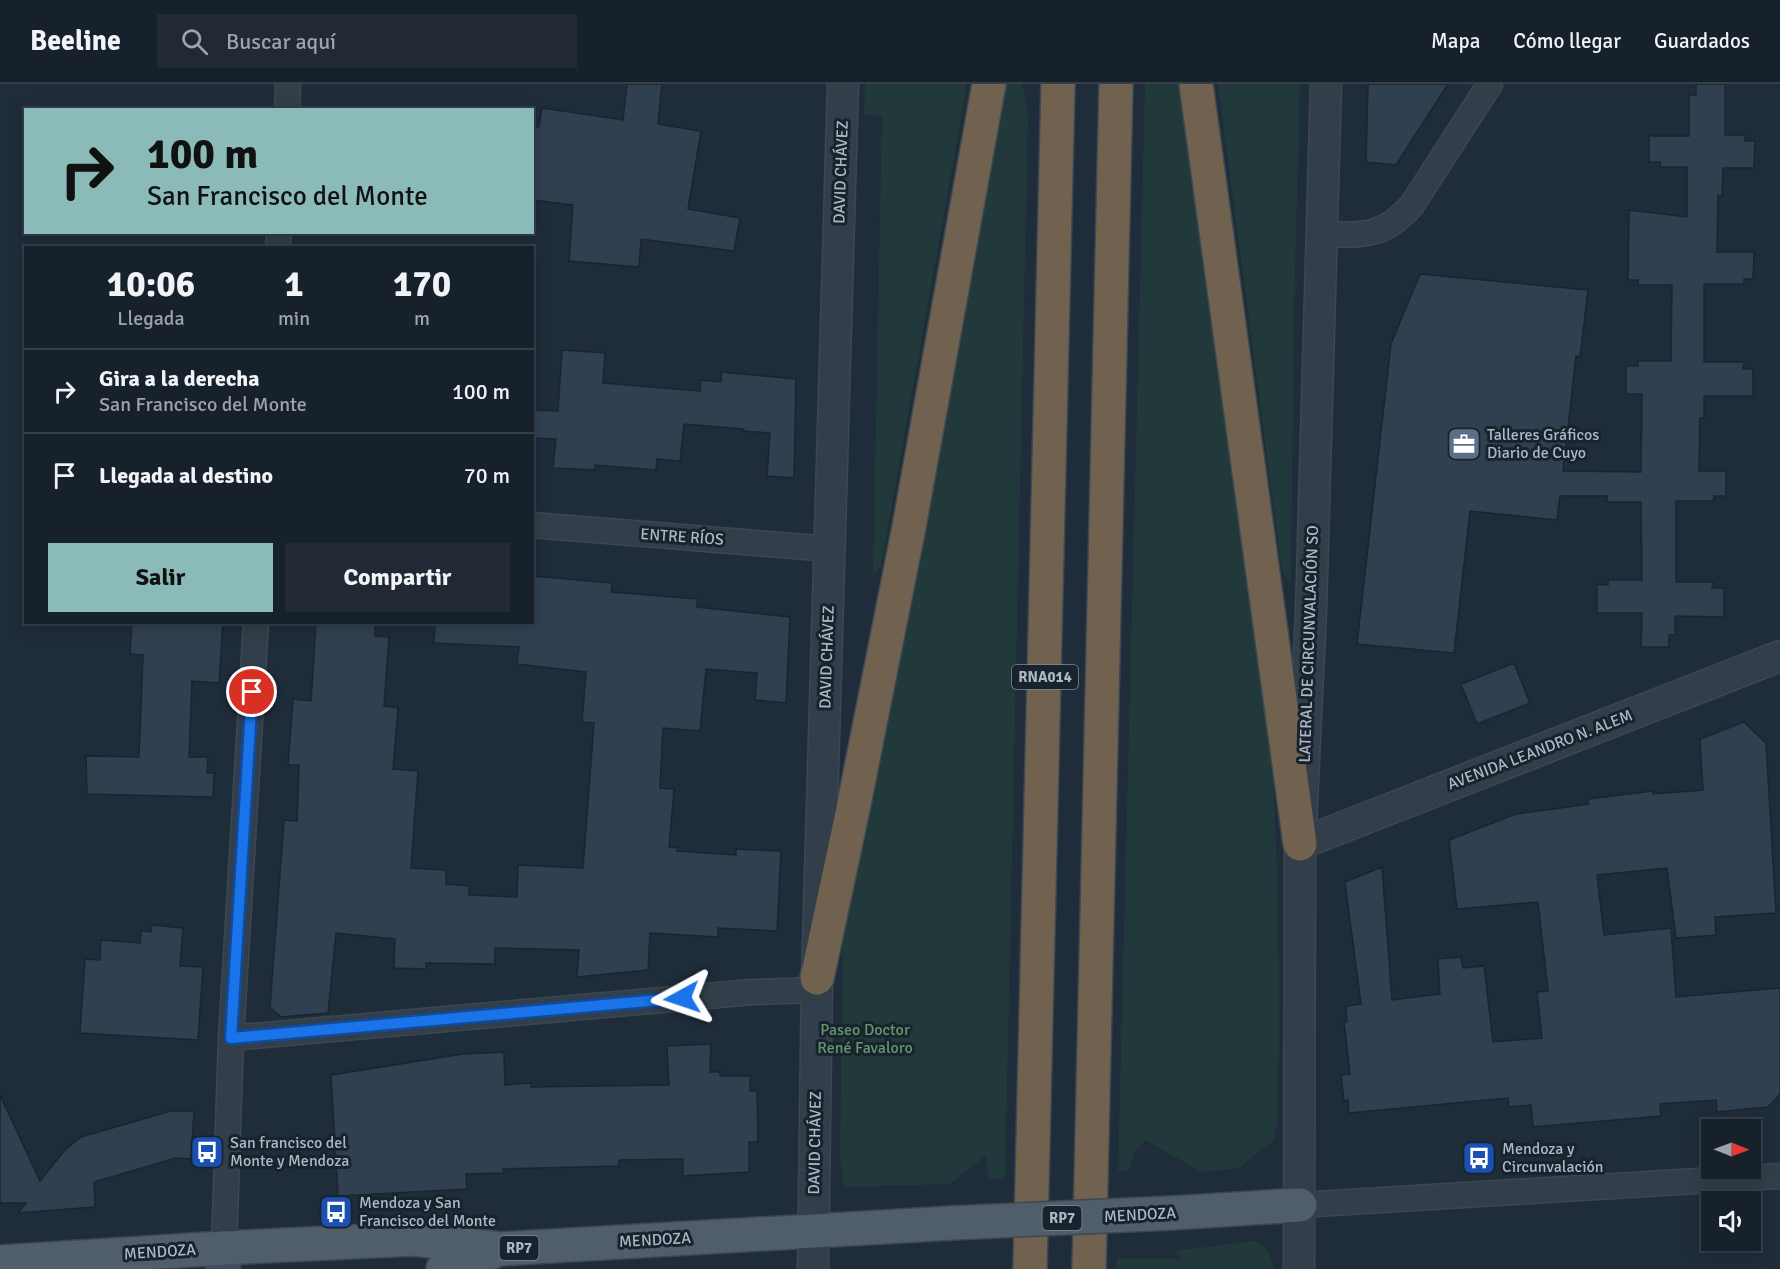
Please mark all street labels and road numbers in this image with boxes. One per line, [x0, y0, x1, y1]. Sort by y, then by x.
street label: DAVID CHÁVEZ [829, 120, 853, 224]
street label: ENTRE RÍOS [640, 524, 725, 550]
street label: LATERAL DE CIRCUNVALACIÓN SO [1295, 525, 1323, 763]
street label: DAVID CHÁVEZ [815, 605, 839, 709]
road number: RNA014 [1012, 665, 1078, 689]
street label: AVENIDA LEANDRO N. ALEM [1445, 705, 1635, 795]
street label: DAVID CHÁVEZ [804, 1091, 826, 1195]
street label: MENDOZA [1103, 1203, 1177, 1227]
road number: RP7 [1042, 1206, 1082, 1230]
street label: MENDOZA [618, 1228, 692, 1252]
road number: RP7 [500, 1236, 538, 1260]
street label: MENDOZA [123, 1239, 197, 1264]

